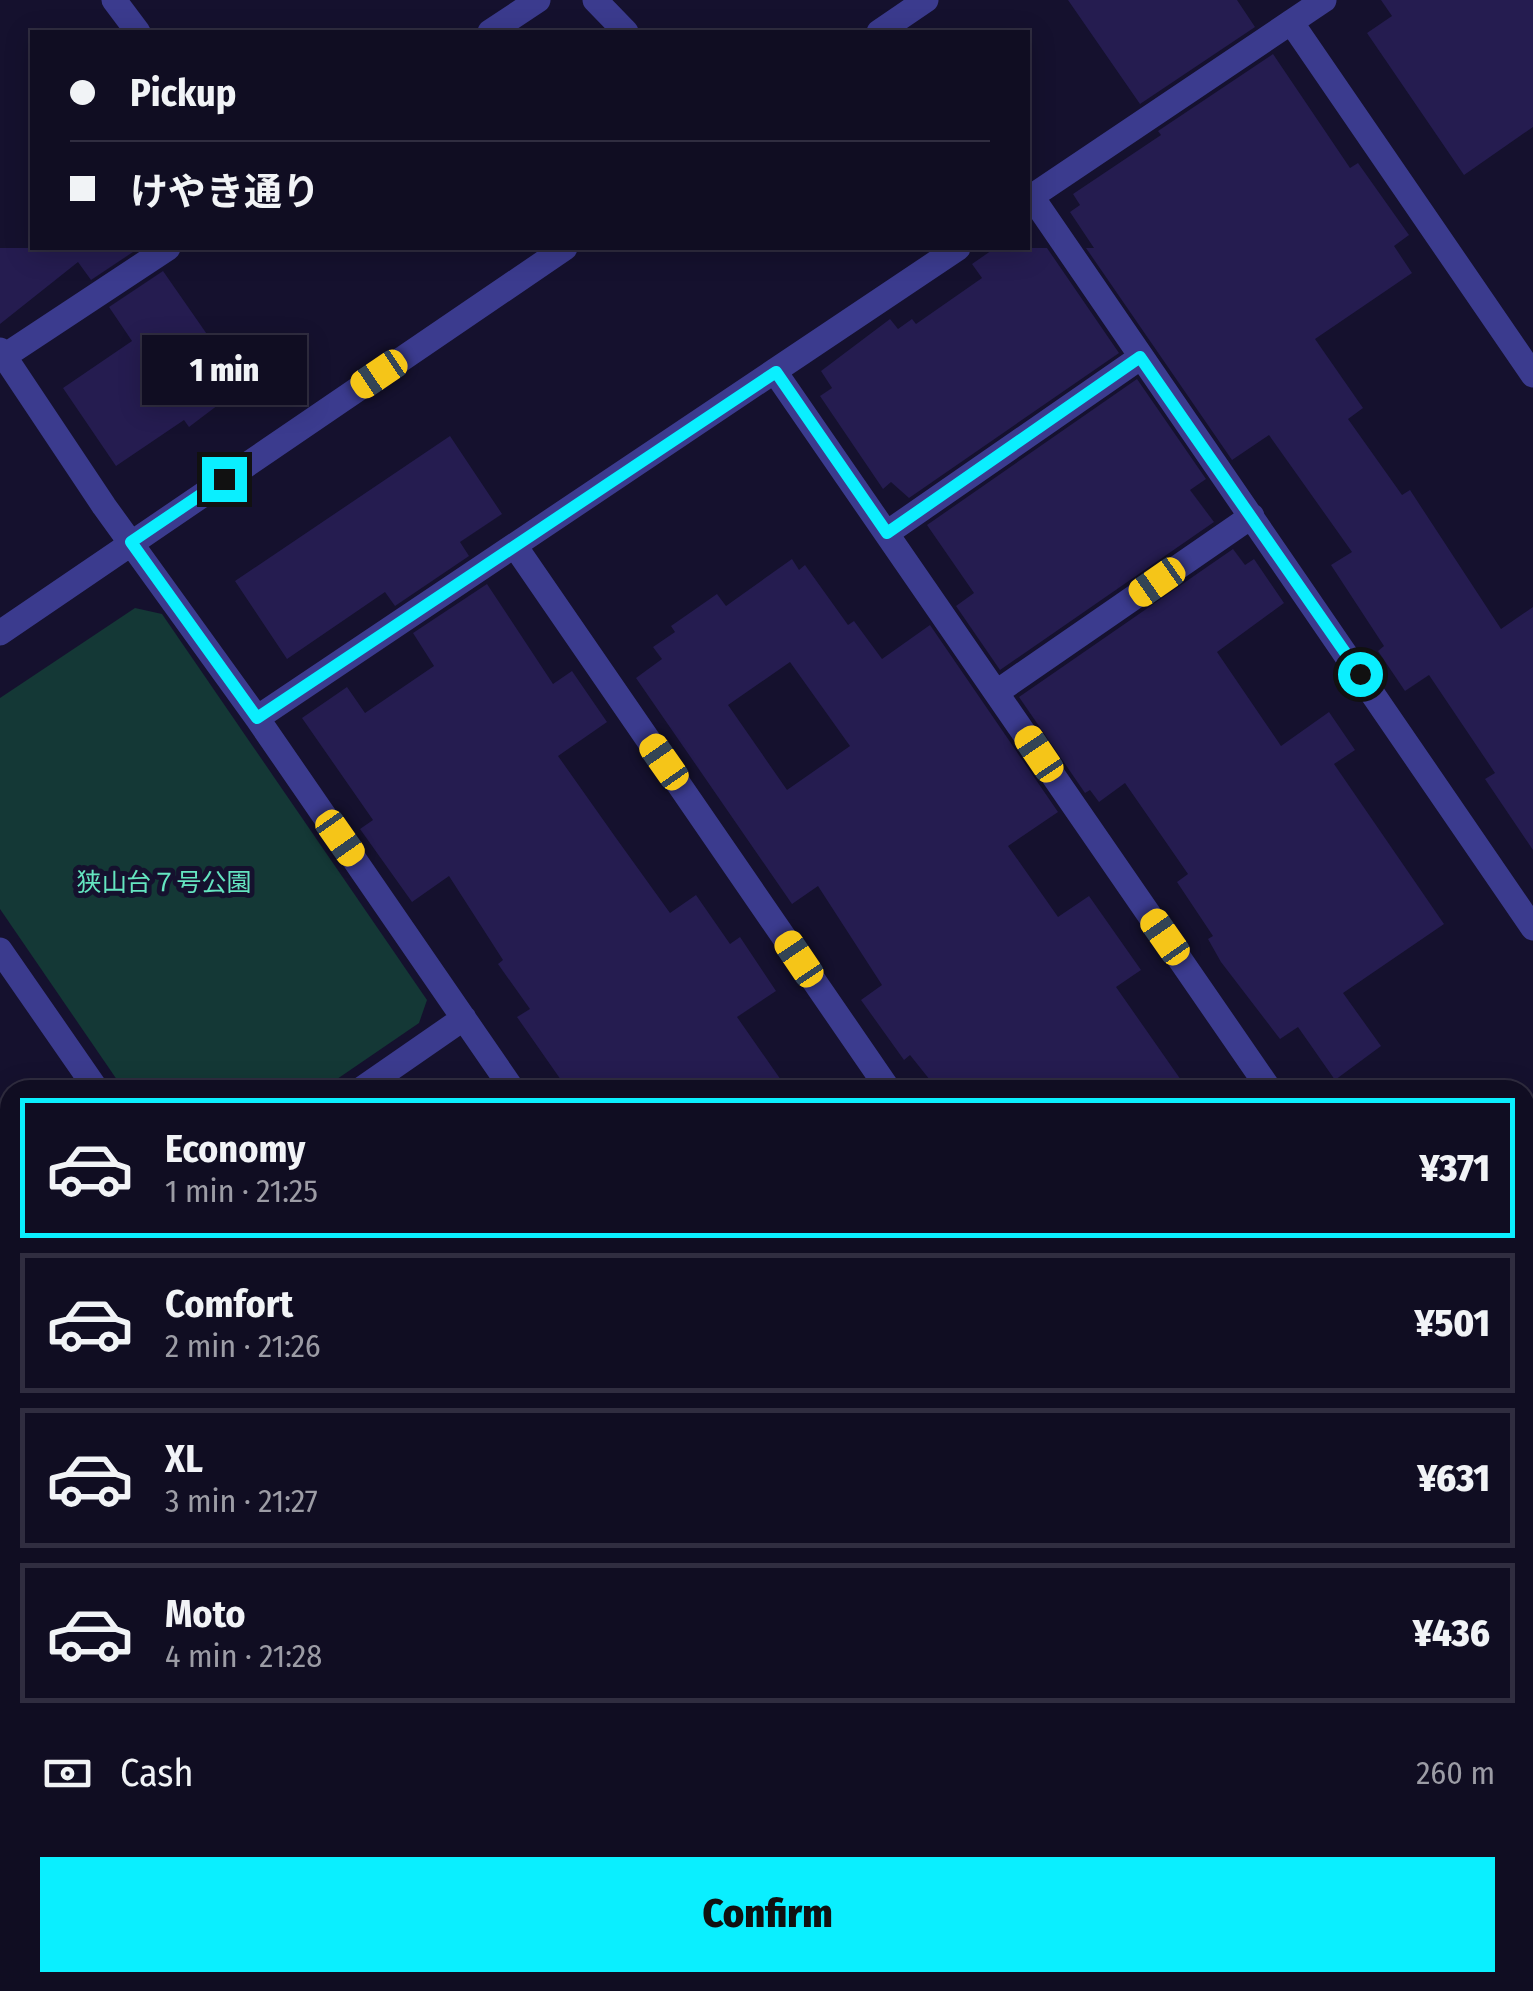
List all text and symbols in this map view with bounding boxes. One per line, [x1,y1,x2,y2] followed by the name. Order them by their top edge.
[130,70,236,116] text: Pickup
[130,169,320,215] text: けやき通り
[142,334,306,404] callout: 1 min
[346,345,412,403] car
[190,351,259,389] text: 1 min
[202,457,247,502] route end
[1124,553,1190,611] car
[1338,652,1383,697] route start
[1010,721,1068,787] car
[635,729,693,795] car
[311,805,369,871] car
[76,868,252,898] park label: 狭山台７号公園
[1136,904,1194,970] car
[770,926,828,992] car
[45,1123,135,1213] icon: car
[165,1126,305,1172] text: Economy
[1420,1145,1490,1191] text: ¥371
[165,1172,318,1210] text: 1 min · 21:25
[45,1278,135,1368] icon: car
[165,1281,293,1327] text: Comfort
[1415,1300,1490,1346] text: ¥501
[165,1327,321,1365] text: 2 min · 21:26
[45,1433,135,1523] icon: car
[165,1436,203,1482] text: XL
[1417,1455,1490,1501] text: ¥631
[165,1482,318,1520] text: 3 min · 21:27
[45,1588,135,1678] icon: car
[165,1591,246,1637] text: Moto
[1413,1610,1490,1656] text: ¥436
[165,1637,322,1675] text: 4 min · 21:28
[40,1746,95,1801] icon: cash
[120,1750,194,1796] text: Cash
[1416,1754,1495,1792] text: 260 m
[40,1857,1495,1972] button: Confirm

